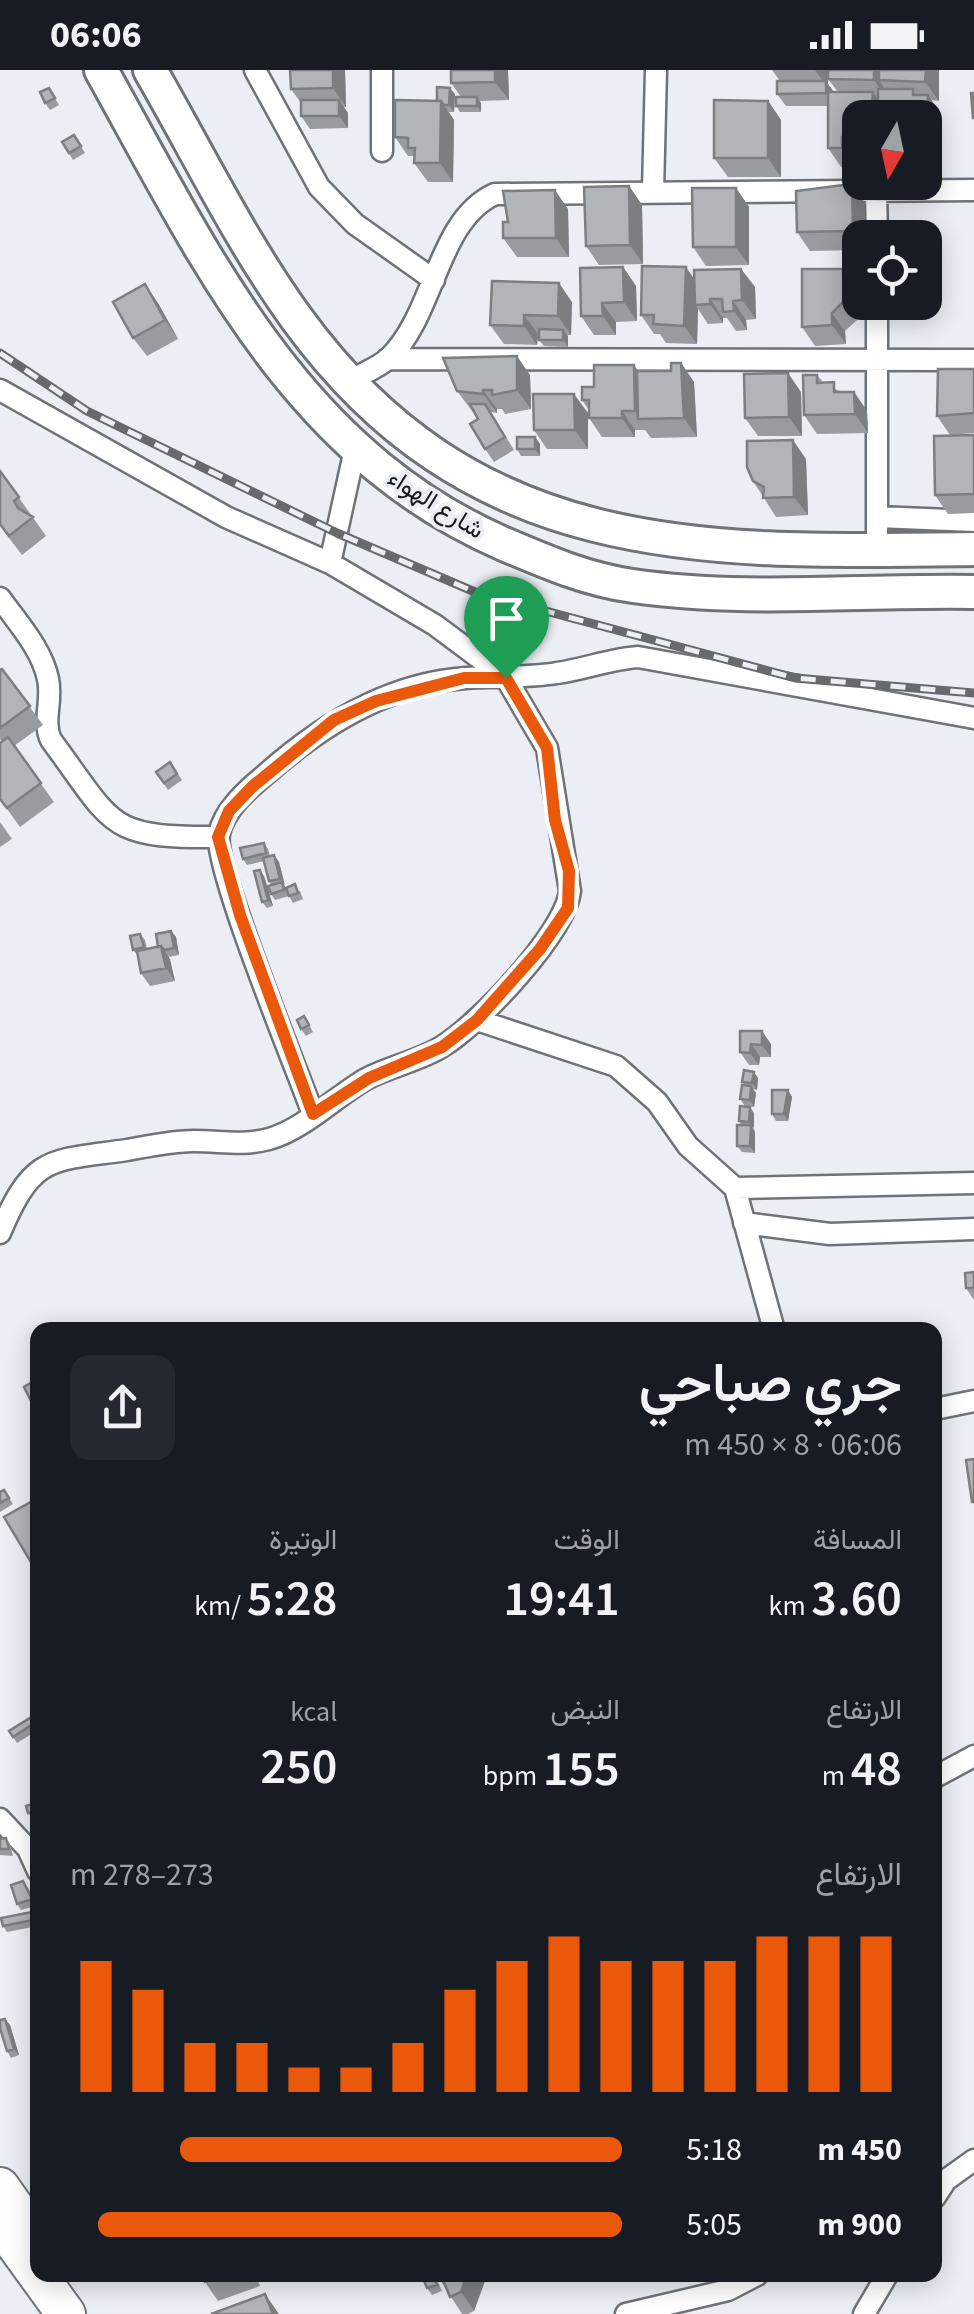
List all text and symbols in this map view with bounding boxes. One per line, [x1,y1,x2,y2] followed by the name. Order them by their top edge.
[50,8,142,62] text: 06:06
[842,100,942,200] north arrow
[842,100,942,320] map controls
[842,220,942,320] button: locate
[381,460,491,548] street label: شارع الهواء
[464,576,549,679] pin
[479,591,534,646] icon: arrive
[639,1345,902,1423] text: جري صباحي
[70,1355,175,1460] button: share
[684,1422,902,1468] text: 06:06 · 8 × 450 m
[269,1520,337,1560] text: الوتيرة
[554,1520,620,1560] text: الوقت
[813,1520,902,1560] text: المسافة
[247,1564,337,1635] text: 5:28
[503,1564,620,1635] text: 19:41
[811,1564,902,1635] text: 3.60
[194,1586,247,1626] text: /km
[769,1586,811,1626] text: km
[550,1690,620,1730] text: النبض
[826,1690,902,1730] text: الارتفاع
[290,1692,337,1732] text: kcal
[260,1732,337,1803] text: 250
[543,1734,620,1805] text: 155
[851,1734,902,1805] text: 48
[483,1756,543,1796] text: bpm
[822,1756,851,1796] text: m
[70,1852,214,1898] text: 273–278 m
[815,1852,902,1898] text: الارتفاع
[686,2127,742,2173] text: 5:18
[817,2127,902,2173] text: 450 m
[686,2202,742,2248] text: 5:05
[817,2202,902,2248] text: 900 m

